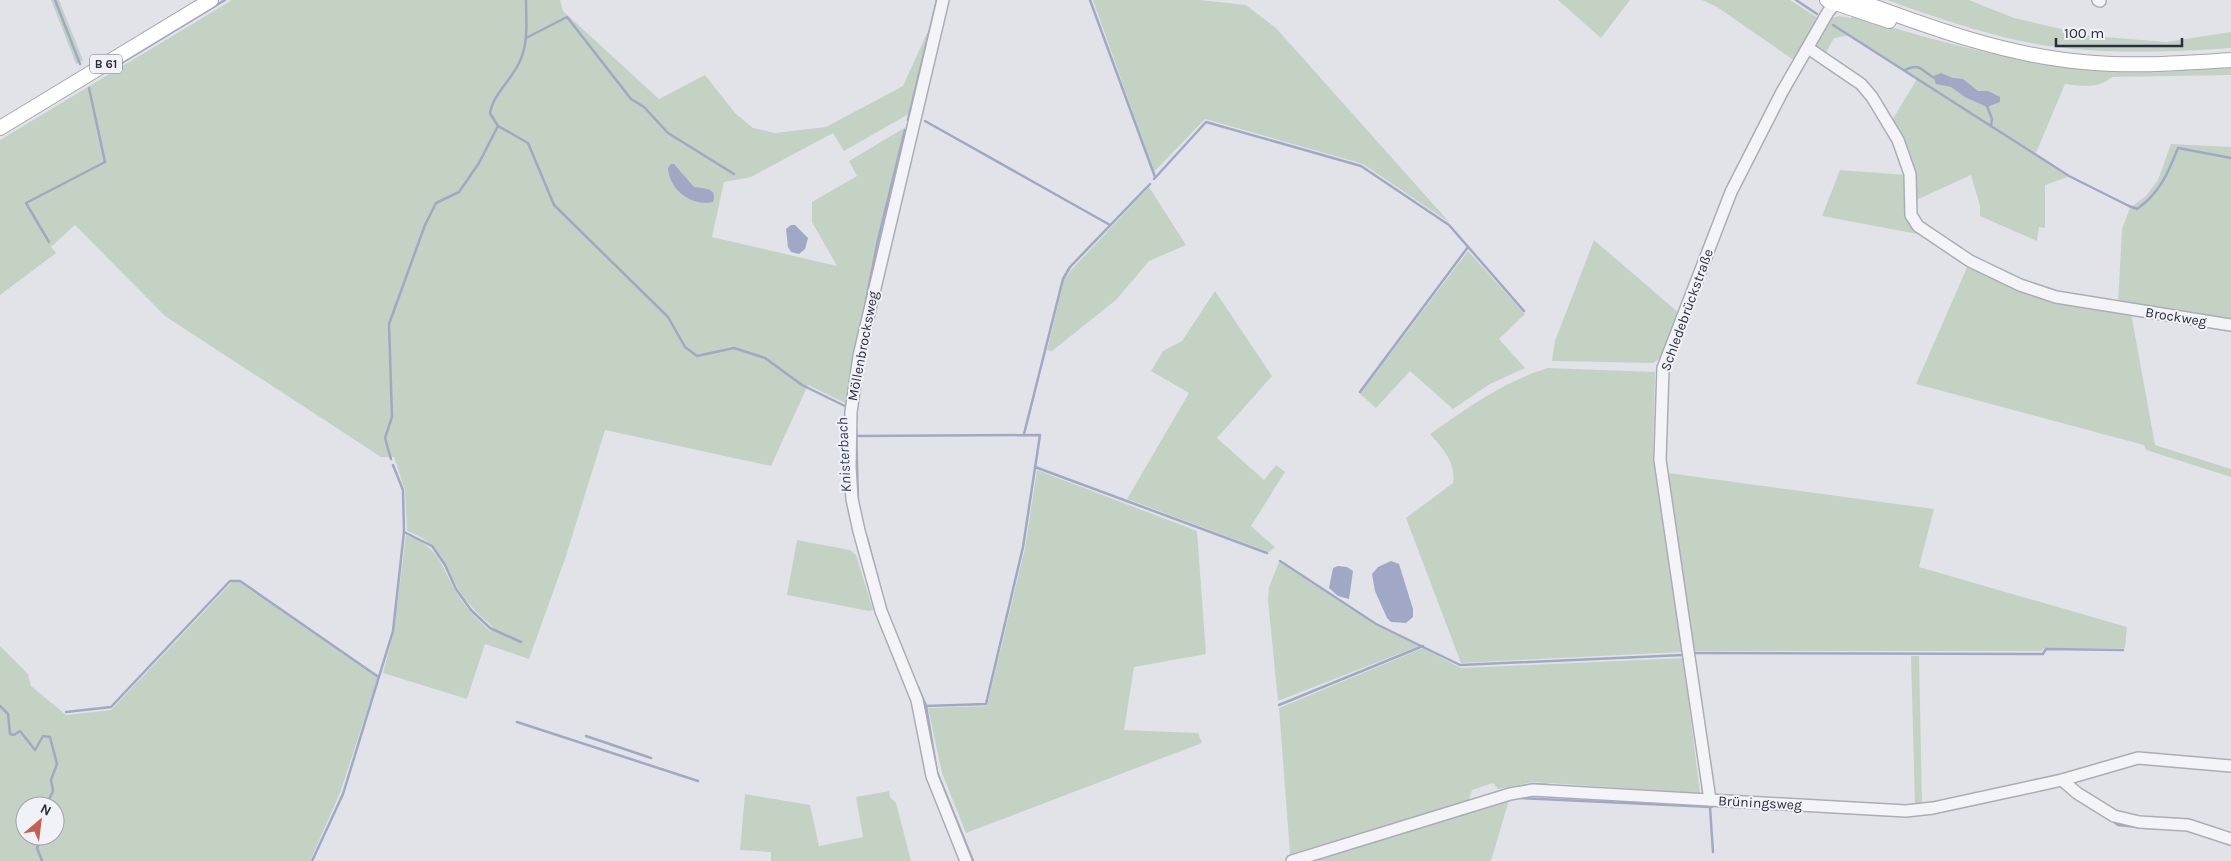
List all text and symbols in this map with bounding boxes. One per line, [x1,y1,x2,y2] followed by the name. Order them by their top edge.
[2056,15,2182,47] scale bar
[2064,24,2104,42] text: 100 m
[90,54,122,74] road number: B 61
[1657,247,1717,373] street label: Schledebrückstraße
[844,289,882,402] street label: Möllenbrocksweg
[2144,304,2208,330] street label: Brockweg
[833,417,855,493] water label: Knisterbach
[1718,792,1802,814] street label: Brüningsweg
[15,796,65,846] north arrow
[37,800,54,820] text: N

